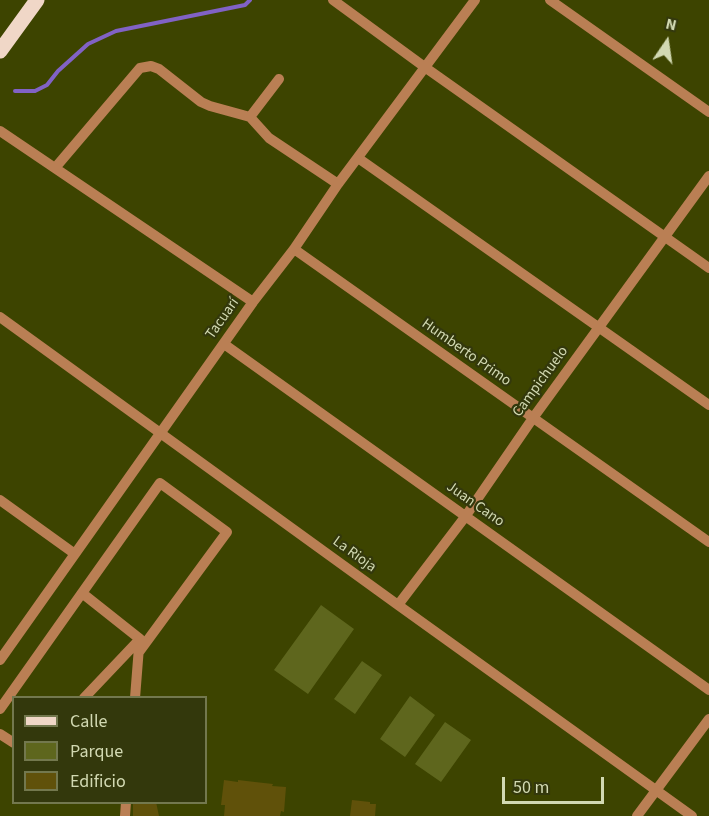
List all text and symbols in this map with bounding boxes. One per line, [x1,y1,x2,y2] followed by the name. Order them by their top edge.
[637,12,697,72] north arrow
[663,13,679,36] text: N
[202,295,244,343] street label: Tacuarí
[418,315,514,391] street label: Humberto Primo
[509,343,573,421] street label: Campichuelo
[443,479,507,531] street label: Juan Cano
[329,533,379,577] street label: La Rioja
[12,696,207,804] legend
[70,709,107,734] text: Calle
[70,739,123,764] text: Parque
[505,765,607,803] scale bar
[70,769,126,794] text: Edificio
[513,775,549,800] text: 50 m

